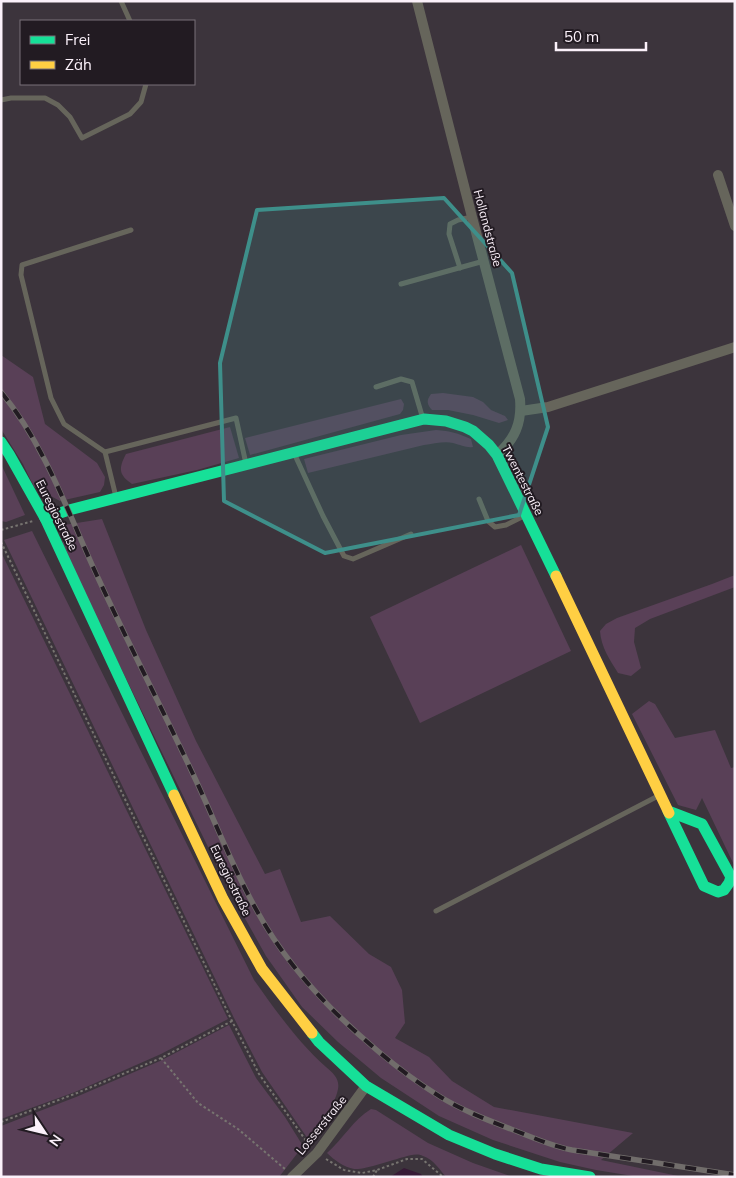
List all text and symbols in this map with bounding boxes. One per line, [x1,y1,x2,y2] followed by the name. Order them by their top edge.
[20,20,195,85] legend
[556,20,646,52] scale bar
[564,27,599,46] text: 50 m
[65,30,90,49] text: Frei
[65,55,92,74] text: Zäh
[471,188,505,268] street label: Hollandstraße
[499,442,547,518] street label: Twentestraße
[33,477,81,553] street label: Euregiostraße
[207,842,255,918] street label: Euregiostraße
[293,1092,349,1158] street label: Losserstraße
[20,1108,70,1158] north arrow
[45,1131,66,1150] text: N

